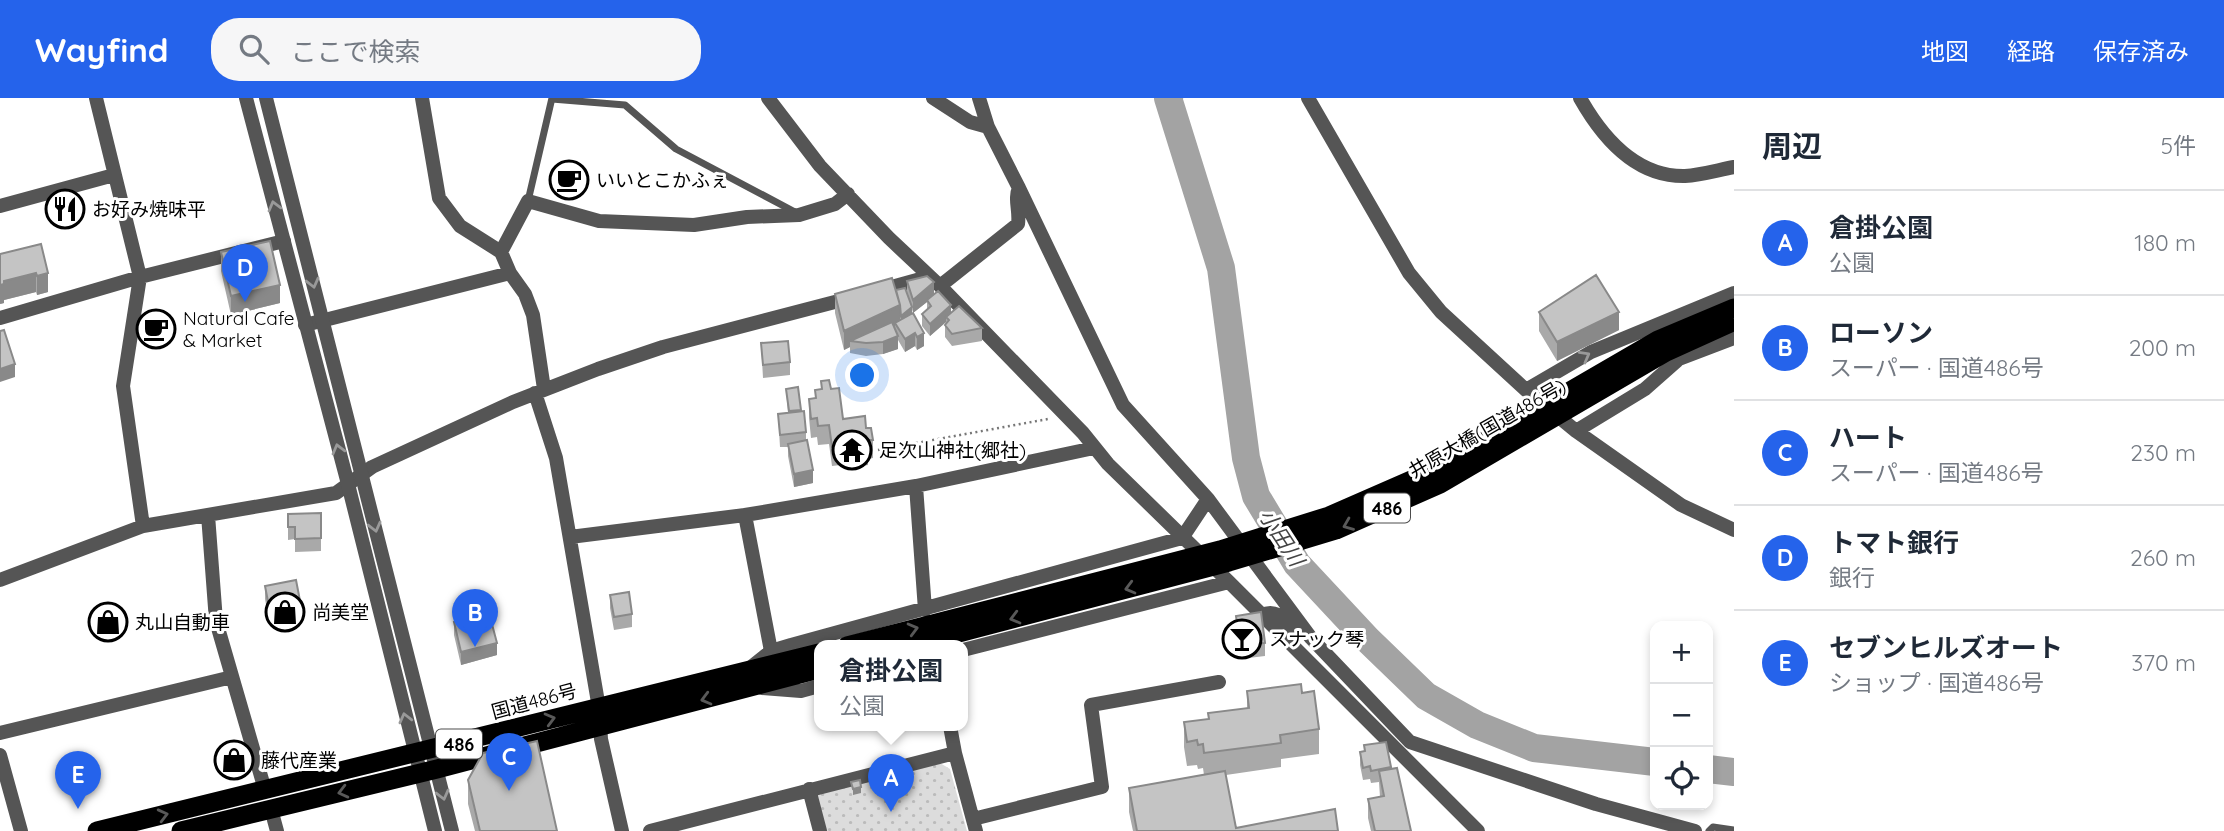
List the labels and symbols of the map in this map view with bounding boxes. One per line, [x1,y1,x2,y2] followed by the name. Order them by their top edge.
[548,159,590,201] cafe icon: いいとこかふぇ
[596,168,729,192] place label: いいとこかふぇ
[44,188,86,230] restaurant icon: お好み焼味平
[92,197,206,221] place label: お好み焼味平
[268,200,282,212] one-way arrow
[222,244,268,302] pin: D
[305,277,320,289] one-way arrow
[183,306,295,352] place label: Natural Cafe & Market
[135,308,177,350] cafe icon: Natural Cafe & Market
[1578,351,1590,364] one-way arrow
[845,358,879,392] your location
[1404,373,1570,483] street label: 井原大橋(国道486号)
[831,429,873,471] temple icon: 足次山神社(郷社)
[879,438,1026,462] place label: 足次山神社(郷社)
[332,443,347,455] one-way arrow
[1364,494,1410,522] road number: 486
[1254,504,1311,572] water label: 小田川
[1343,516,1355,530] one-way arrow
[367,521,381,533] one-way arrow
[1124,580,1136,594] one-way arrow
[452,589,498,647] pin: B
[264,591,306,633] shop icon: 尚美堂
[312,600,369,624] place label: 尚美堂
[87,601,129,643] shop icon: 丸山自動車
[135,610,230,634] place label: 丸山自動車
[1009,610,1021,624] one-way arrow
[1221,618,1263,660] bar icon: スナック琴
[907,623,919,637] one-way arrow
[1269,627,1364,651] place label: スナック琴
[489,678,579,724] street label: 国道486号
[700,691,712,705] one-way arrow
[399,712,413,724] one-way arrow
[544,713,556,727] one-way arrow
[436,730,482,758] road number: 486
[486,733,532,791] pin: C
[213,739,255,781] shop icon: 藤代産業
[261,748,337,772] place label: 藤代産業
[55,751,101,809] pin: E
[868,754,914,812] pin: A
[337,784,349,798] one-way arrow
[435,789,449,801] one-way arrow
[157,809,169,823] one-way arrow

